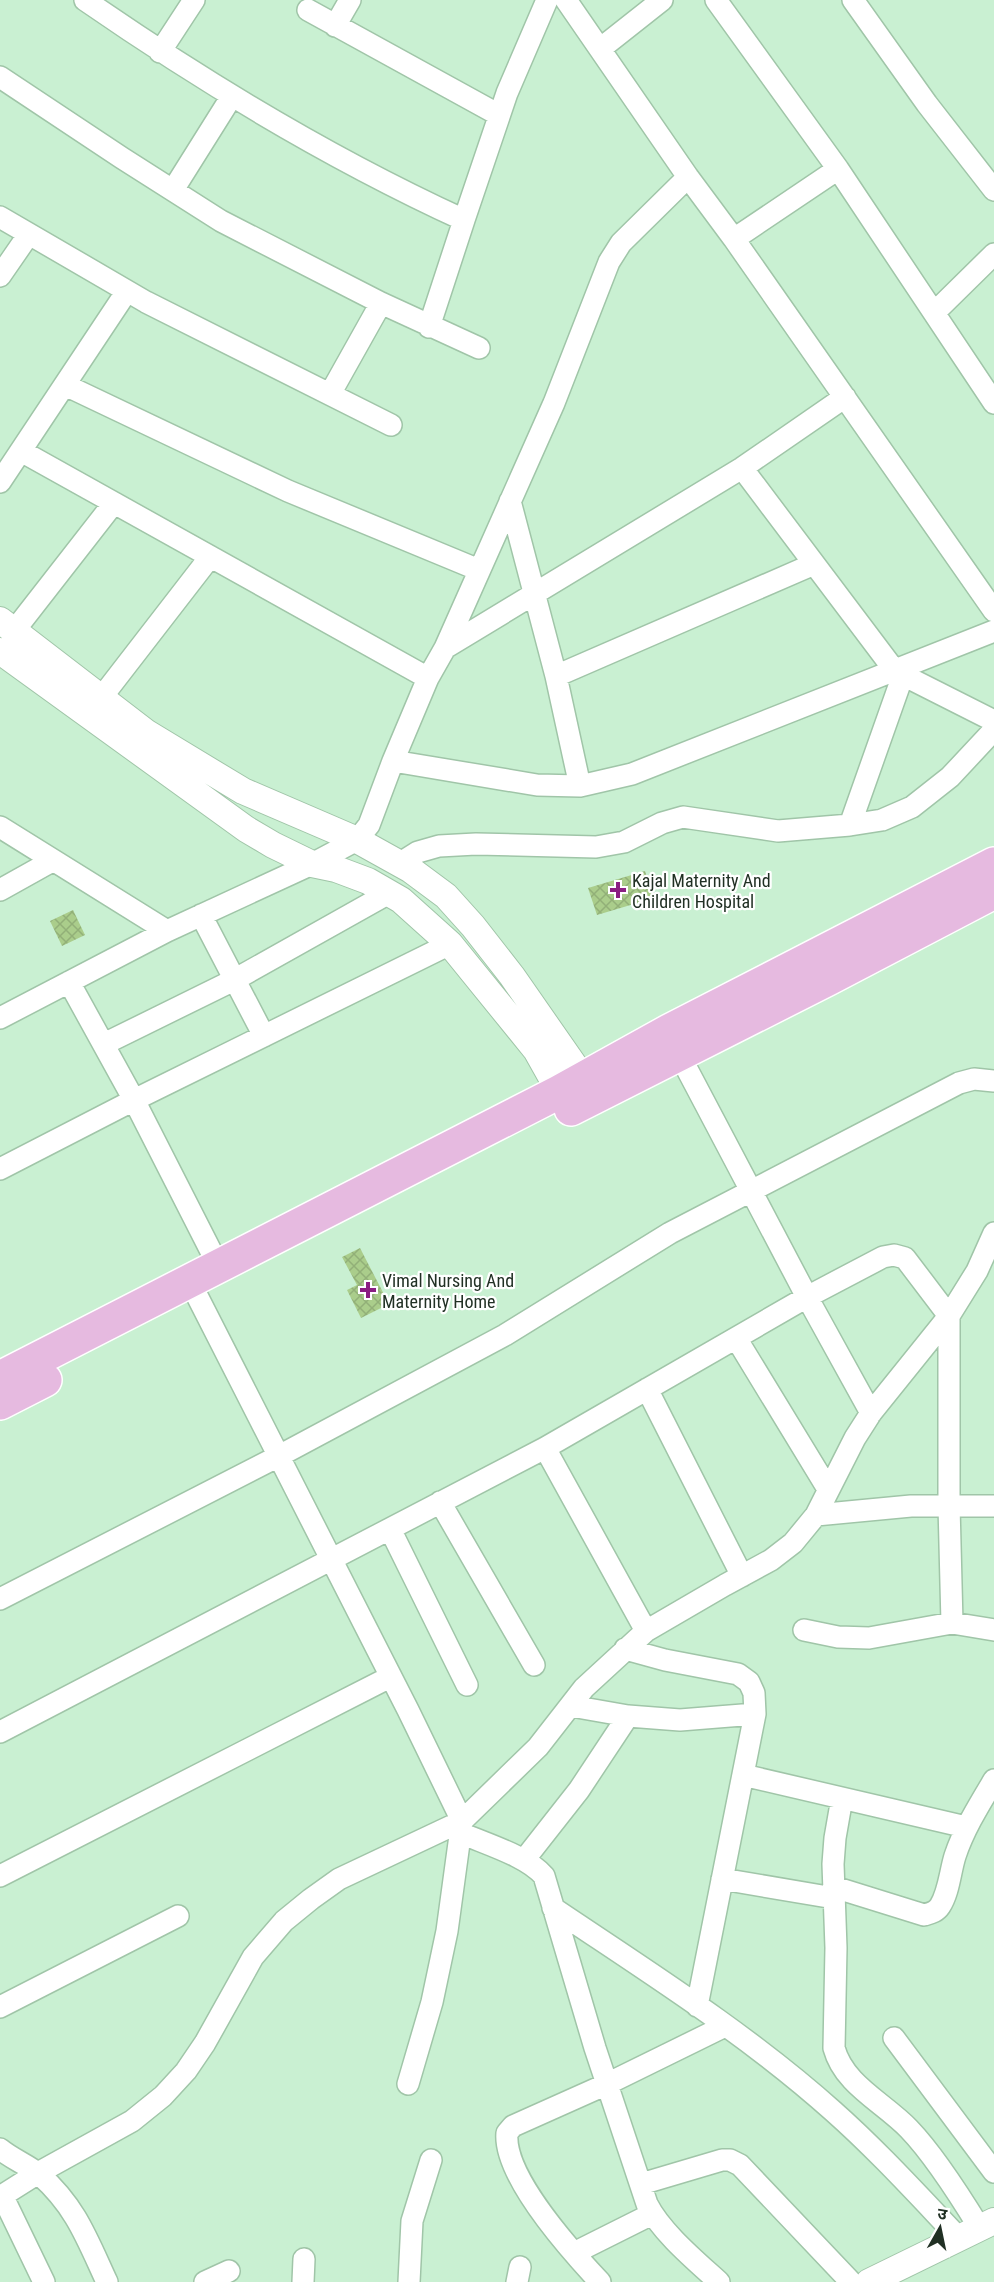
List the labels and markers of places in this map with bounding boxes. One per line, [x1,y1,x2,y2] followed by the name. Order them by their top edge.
[632,870,771,912] place label: Kajal Maternity And Children Hospital
[609,881,627,899] marker: Kajal Maternity And Children Hospital
[382,1270,514,1312] place label: Vimal Nursing And Maternity Home
[359,1281,377,1299] marker: Vimal Nursing And Maternity Home

